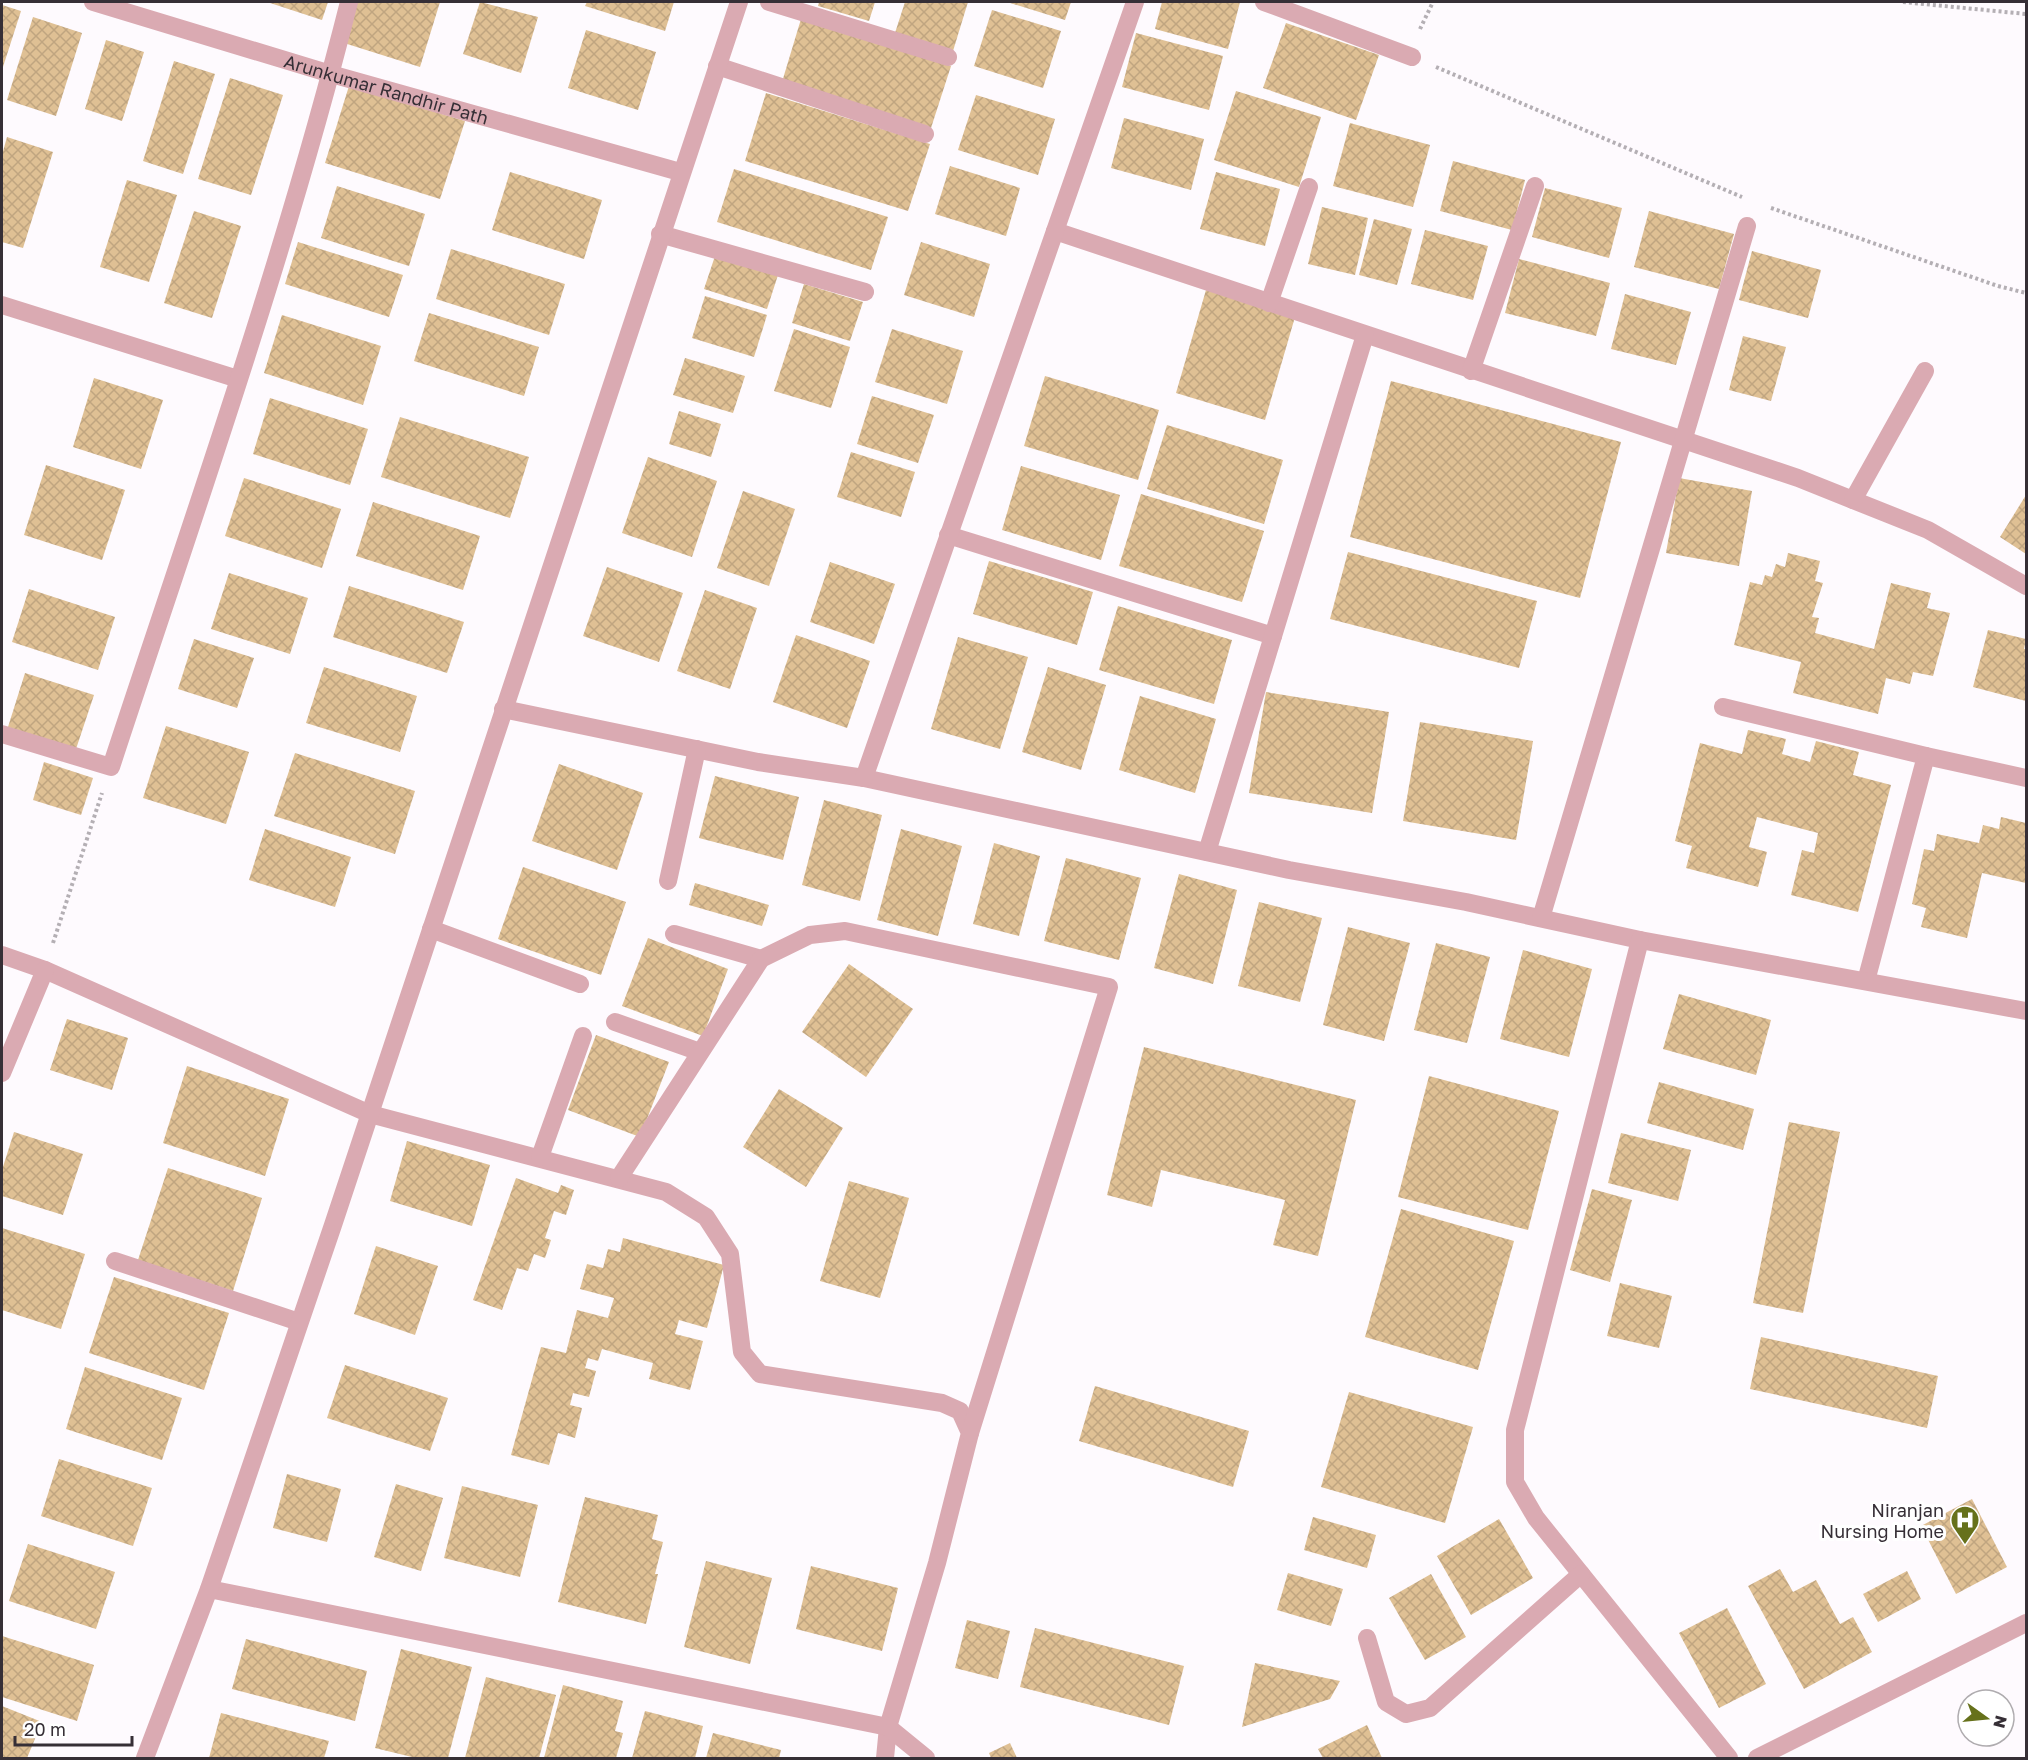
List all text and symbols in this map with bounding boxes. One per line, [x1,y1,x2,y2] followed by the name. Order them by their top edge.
[281,49,491,129] street label: Arunkumar Randhir Path
[1821,1499,1944,1542] place label: Niranjan Nursing Home
[1949,1504,1981,1546] hospital icon: Niranjan Nursing Home
[1956,1688,2016,1748] north arrow
[15,1709,132,1747] scale bar
[1989,1713,2012,1730] text: N
[24,1718,66,1740] text: 20 m

